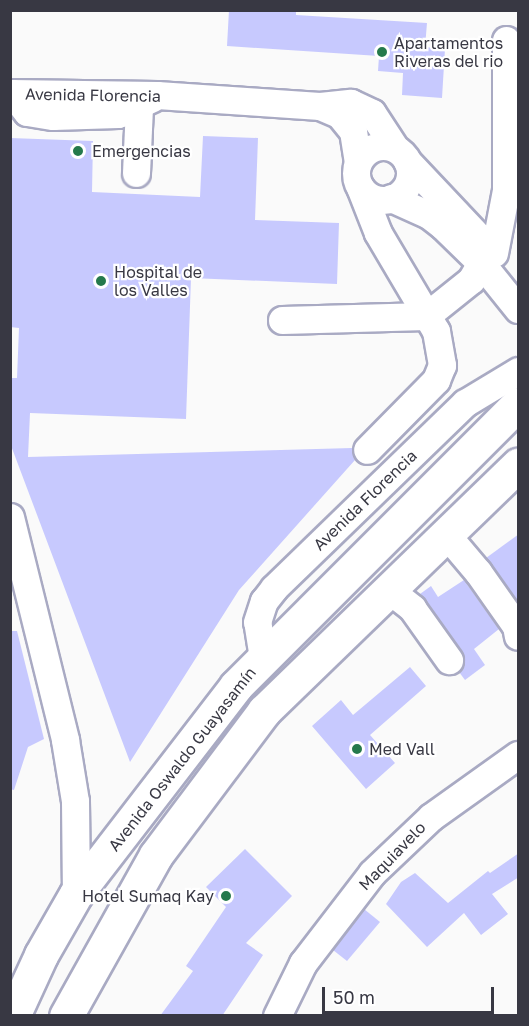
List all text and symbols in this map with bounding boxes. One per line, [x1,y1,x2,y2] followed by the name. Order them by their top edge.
[394,33,503,71] place label: Apartamentos Riveras del rio
[375,45,389,59] marker: Apartamentos Riveras del rio
[25,84,161,106] street label: Avenida Florencia
[92,141,191,161] place label: Emergencias
[69,142,87,160] marker: Emergencias
[114,262,202,300] place label: Hospital de los Valles
[92,272,110,290] marker: Hospital de los Valles
[309,446,421,554] street label: Avenida Florencia
[104,663,260,855] street label: Avenida Oswaldo Guayasamín
[369,739,435,759] place label: Med Vall
[350,742,364,756] marker: Med Vall
[355,818,429,894] street label: Maquiavelo
[82,886,214,906] place label: Hotel Sumaq Kay
[219,889,233,903] marker: Hotel Sumaq Kay
[325,975,498,1013] scale bar
[333,986,375,1008] text: 50 m

